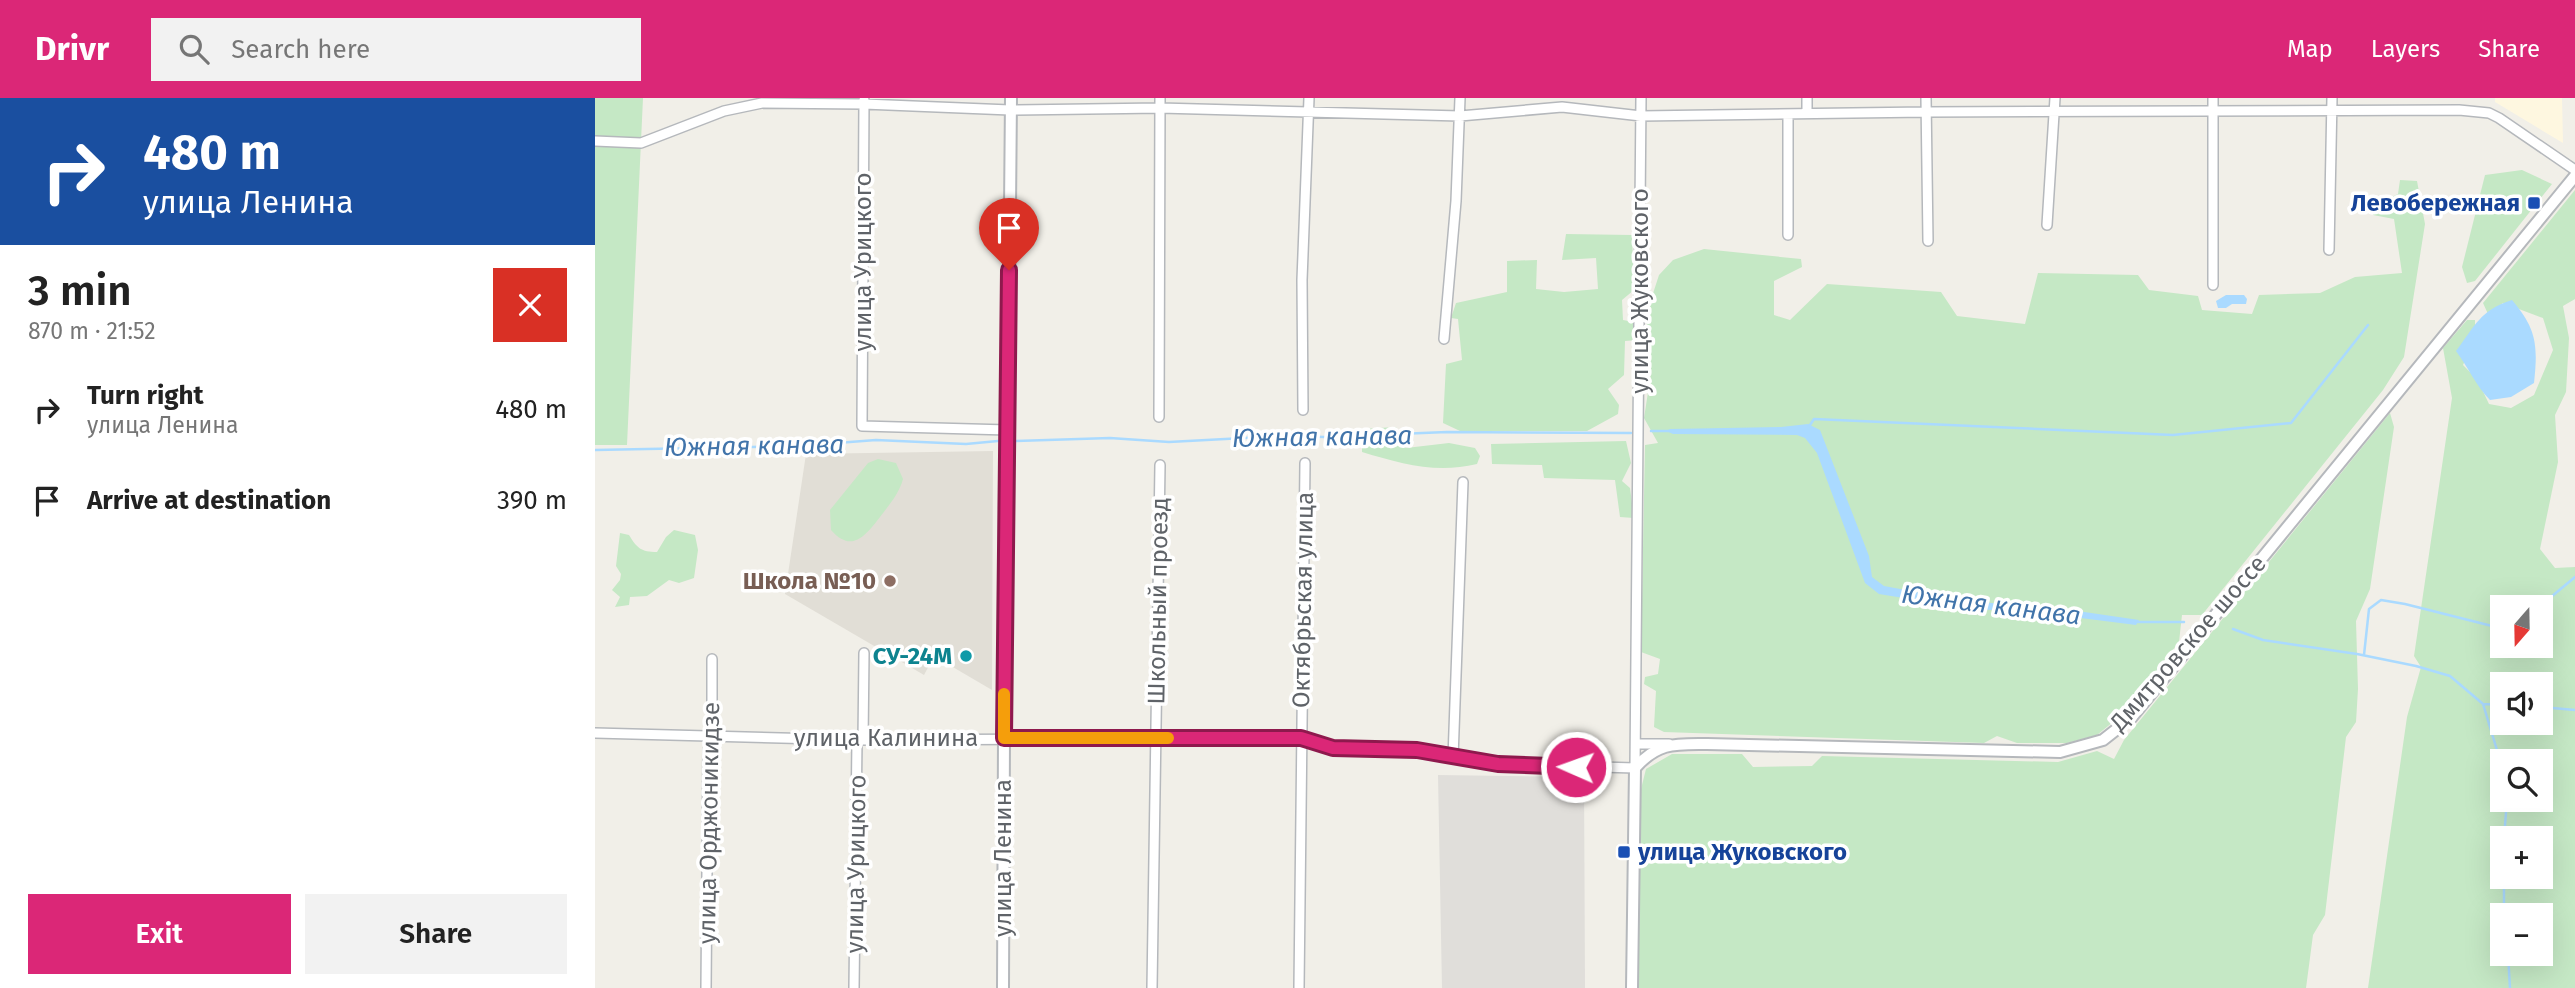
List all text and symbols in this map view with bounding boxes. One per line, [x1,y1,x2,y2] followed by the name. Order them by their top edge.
[151,18,641,81] search box
[35,29,109,69] text: Drivr
[175,30,213,68] icon: search
[231,34,370,65] text: Search here
[2287,35,2333,63] text: Map
[2371,35,2440,63] text: Layers
[2478,35,2540,63] text: Share
[143,123,281,182] text: 480 m
[28,126,119,217] icon: right
[849,173,877,351] street label: улица Урицкого
[143,183,354,221] text: улица Ленина
[1626,188,1654,394] street label: улица Жуковского
[2351,189,2520,217] place label: Левобережная
[2526,195,2542,211] marker: Левобережная
[979,198,1039,270] pin
[990,209,1028,247] icon: arrive
[28,266,132,316] text: 3 min
[493,268,567,342] button: close
[28,317,156,345] text: 870 m · 21:52
[87,380,204,411] text: Turn right
[28,391,66,429] icon: right
[495,394,567,425] text: 480 m
[87,411,238,439] text: улица Ленина
[1232,420,1412,454] water label: Южная канава
[664,429,844,463] water label: Южная канава
[28,482,66,520] icon: arrive
[87,485,331,516] text: Arrive at destination
[497,485,567,516] text: 390 m
[1287,492,1319,708] street label: Октябрьская улица
[1142,497,1174,705] street label: Школьный проезд
[2104,550,2272,737] street label: Дмитровское шоссе
[743,567,876,595] place label: Школа №10
[882,573,898,589] marker: Школа №10
[1900,579,2082,631] water label: Южная канава
[2490,595,2553,658] north arrow
[2490,595,2553,966] map controls
[873,642,952,670] place label: СУ-24М
[958,648,974,664] marker: СУ-24М
[2490,672,2553,735] button: sound
[693,702,725,944] street label: улица Орджоникидзе
[794,724,978,752] street label: улица Калинина
[1539,730,1613,804] position arrow
[2490,749,2553,812] button: search
[840,774,872,954] street label: улица Урицкого
[989,779,1017,937] street label: улица Ленина
[2490,826,2553,889] button: +
[1637,838,1847,866] place label: улица Жуковского
[1616,844,1632,860] marker: улица Жуковского
[28,894,291,974] button: Exit
[305,894,567,974] button: Share
[2490,903,2553,966] button: −

